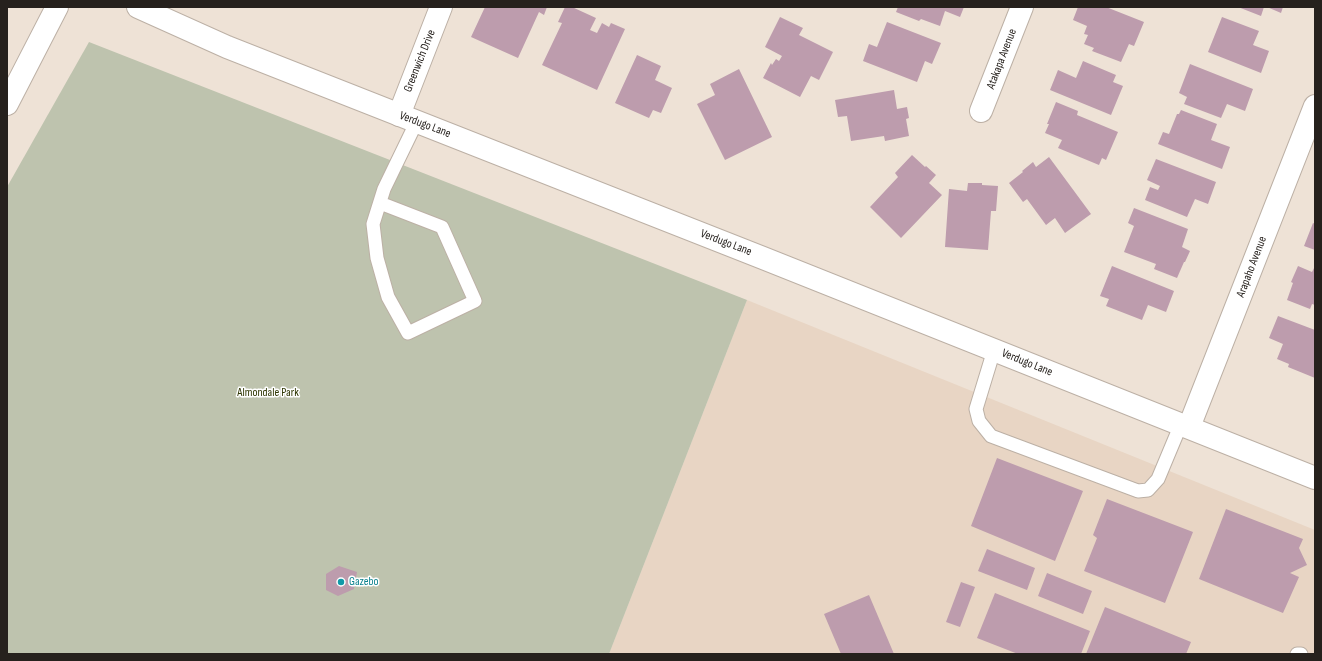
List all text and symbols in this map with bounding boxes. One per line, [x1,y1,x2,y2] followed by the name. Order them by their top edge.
[984,27,1020,91] street label: Atakapa Avenue
[401,28,439,94] street label: Greenwich Drive
[397,109,453,141] street label: Verdugo Lane
[698,227,754,259] street label: Verdugo Lane
[1234,234,1270,300] street label: Arapaho Avenue
[999,346,1055,380] street label: Verdugo Lane
[237,386,299,400] park label: Almondale Park
[349,575,378,589] place label: Gazebo
[336,577,346,587] marker: Gazebo

